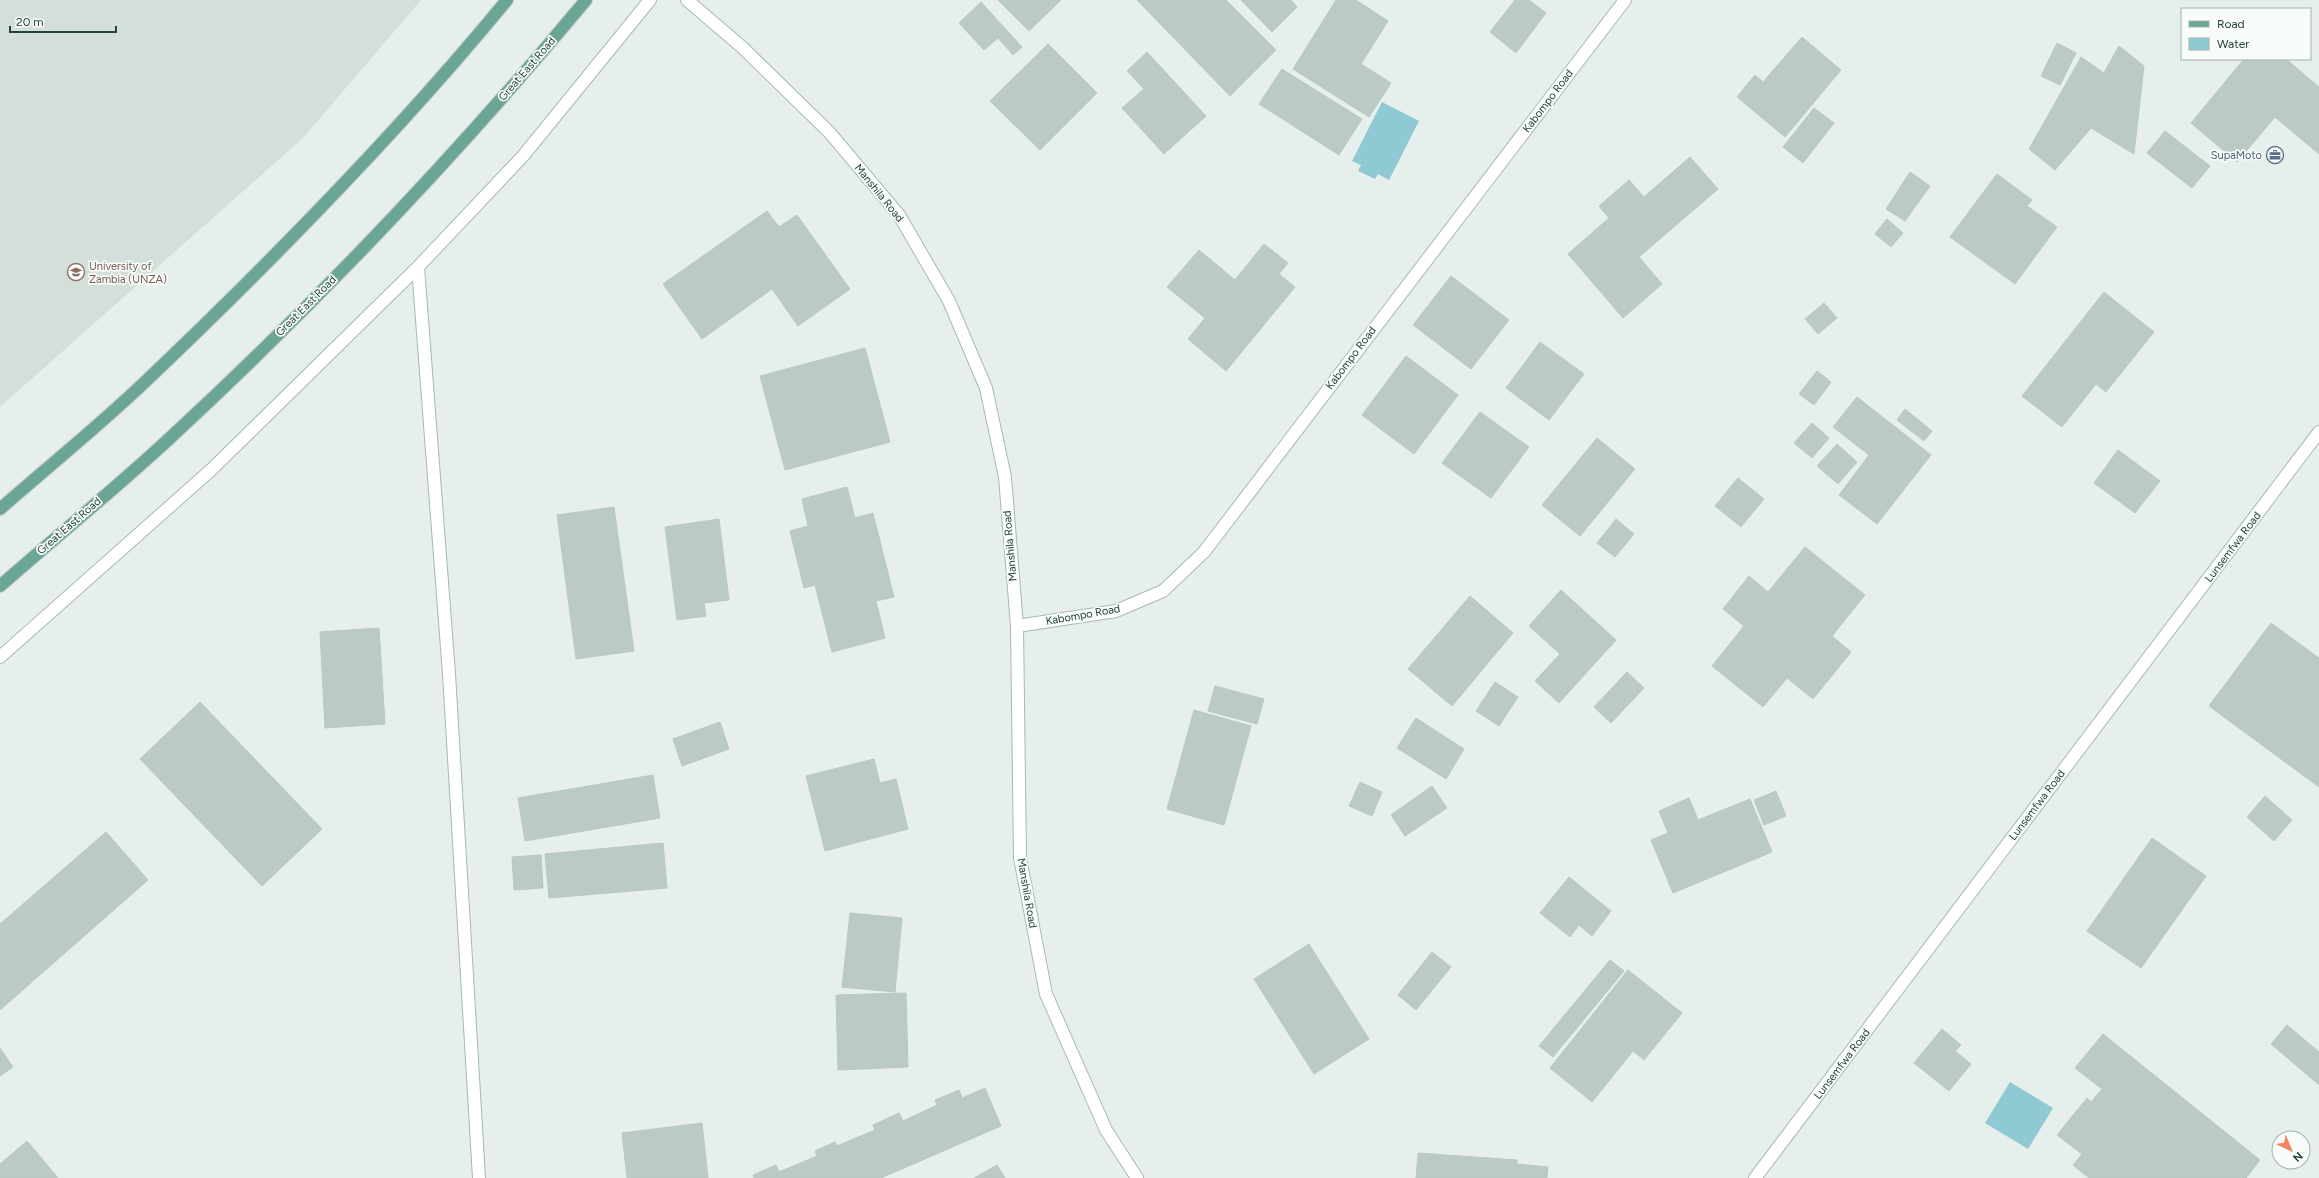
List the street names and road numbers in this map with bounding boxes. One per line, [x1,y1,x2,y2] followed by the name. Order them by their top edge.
[496,35,558,103] street label: Great East Road
[1520,67,1576,135] street label: Kabompo Road
[852,161,906,225] street label: Manshila Road
[273,273,339,339] street label: Great East Road
[1323,324,1379,392] street label: Kabompo Road
[35,495,103,557] street label: Great East Road
[2202,509,2264,585] street label: Lunsemfwa Road
[1000,510,1020,582] street label: Manshila Road
[1045,602,1121,628] street label: Kabompo Road
[2006,767,2068,843] street label: Lunsemfwa Road
[1014,857,1040,929] street label: Manshila Road
[1811,1026,1873,1102] street label: Lunsemfwa Road

